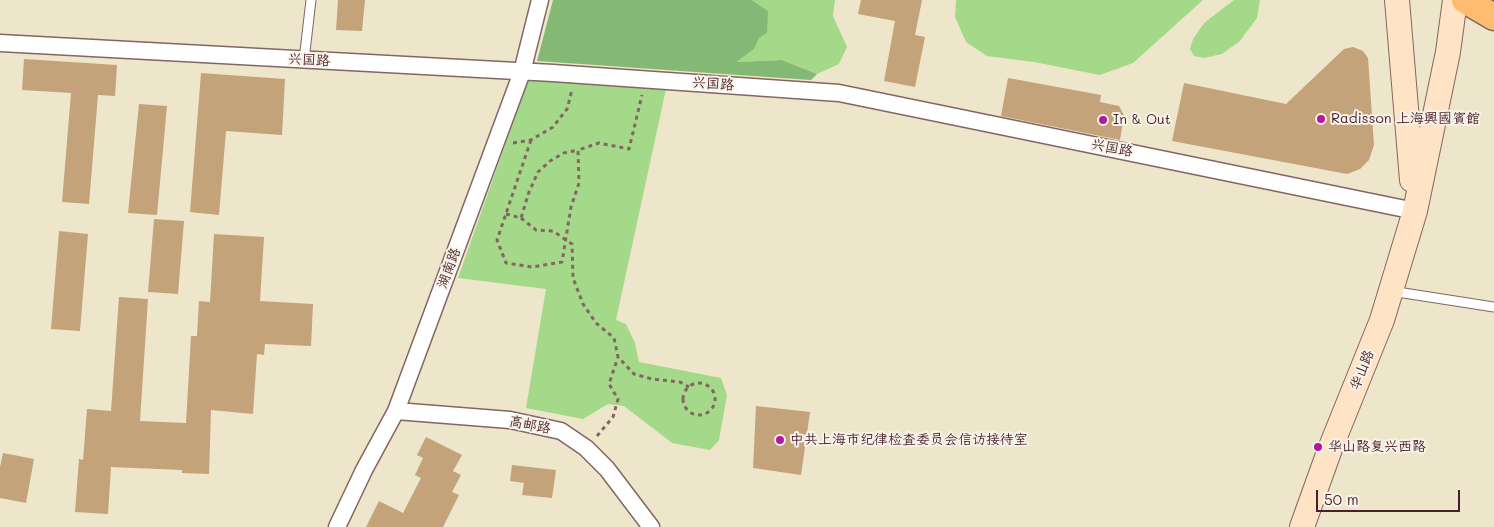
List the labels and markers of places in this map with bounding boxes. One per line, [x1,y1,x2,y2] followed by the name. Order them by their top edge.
[1331,111,1480,127] place label: Radisson 上海興國賓館
[1113,112,1171,128] place label: In & Out
[1315,113,1327,125] marker: Radisson 上海興國賓館
[1097,114,1109,126] marker: In & Out
[790,432,1028,448] place label: 中共上海市纪律检查委员会信访接待室
[774,434,786,446] marker: 中共上海市纪律检查委员会信访接待室
[1328,439,1426,455] place label: 华山路复兴西路
[1312,441,1324,453] marker: 华山路复兴西路

